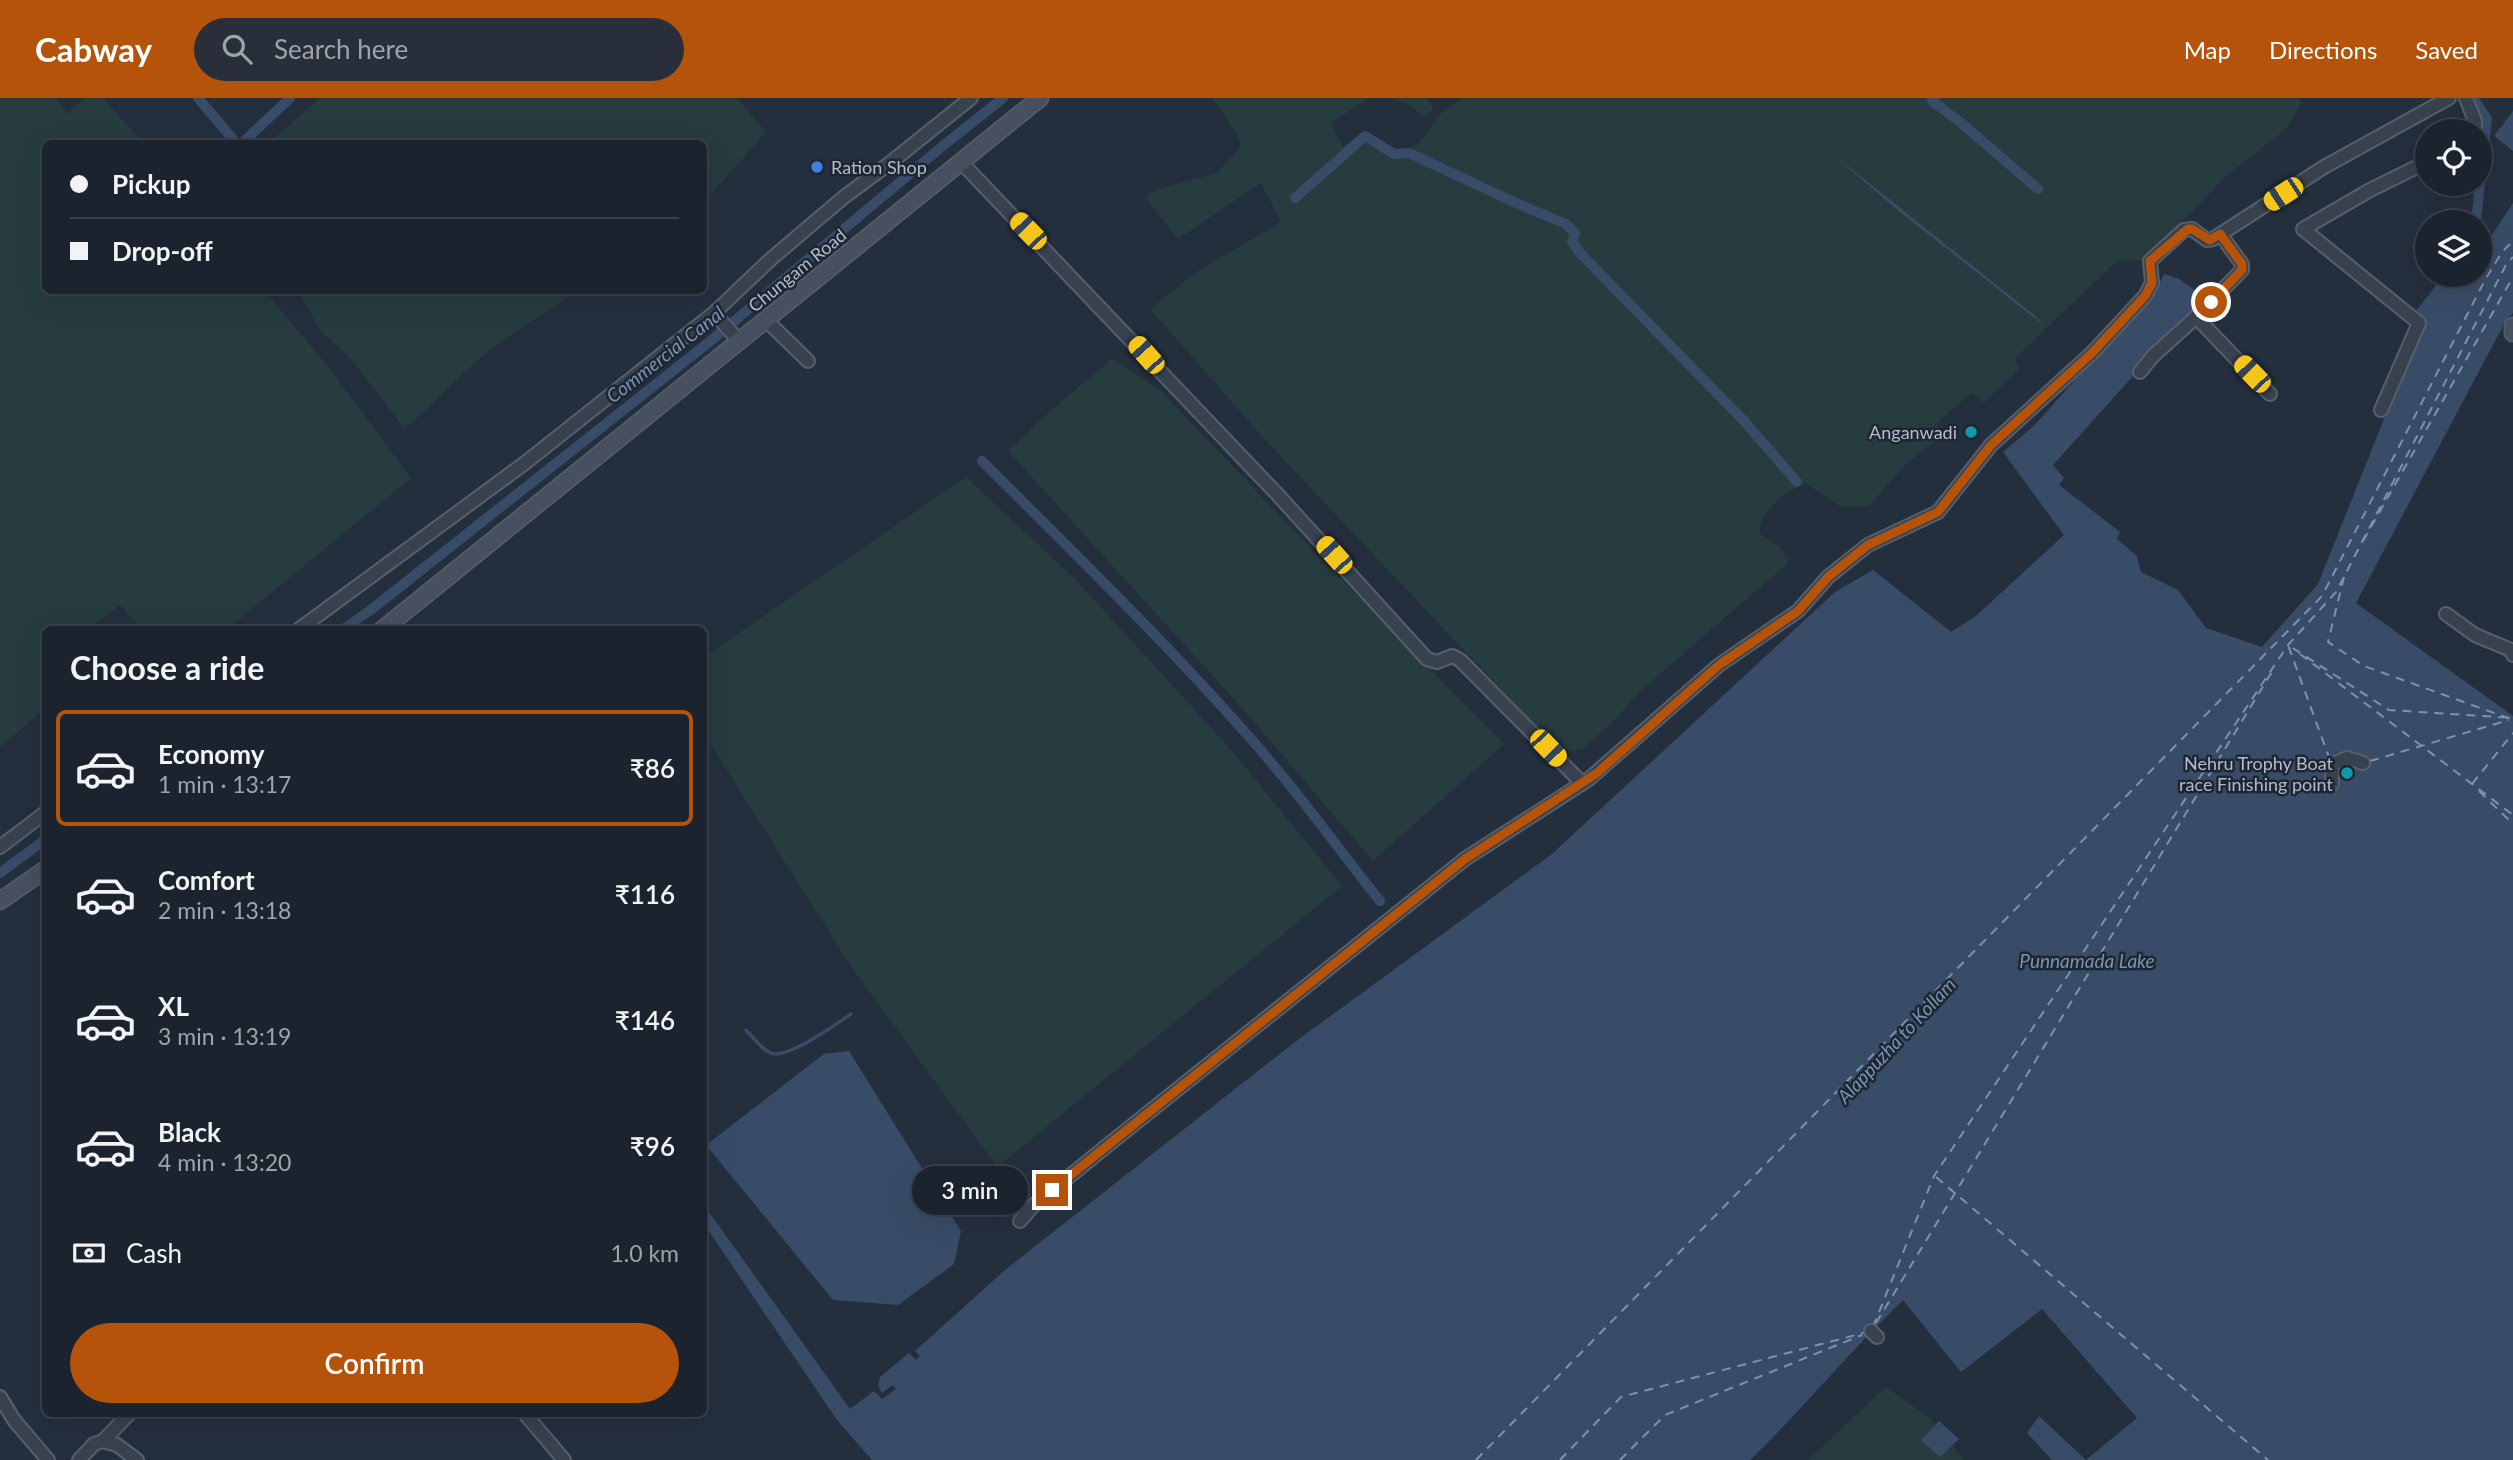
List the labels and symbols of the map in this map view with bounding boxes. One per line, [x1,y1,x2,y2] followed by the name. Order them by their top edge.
[831,156,927,178] place label: Ration Shop
[809,159,825,175] marker: Ration Shop
[2260,174,2307,214] car
[1006,209,1051,253] car
[744,224,850,316] street label: Chungam Road
[2195,286,2227,318] route start
[601,301,729,407] water label: Commercial Canal
[1125,332,1168,378] car
[2230,352,2275,396] car
[1869,421,1957,443] place label: Anganwadi
[1963,424,1979,440] marker: Anganwadi
[1313,532,1356,578] car
[1526,726,1571,770] car
[2179,752,2334,795] place label: Nehru Trophy Boat race Finishing point
[2339,765,2355,781] marker: Nehru Trophy Boat race Finishing point
[2019,949,2155,972] water label: Punnamada Lake
[1831,972,1960,1108] water label: Alappuzha to Kollam
[912,1166,1028,1214] callout: 3 min
[1036,1174,1068,1206] route end

